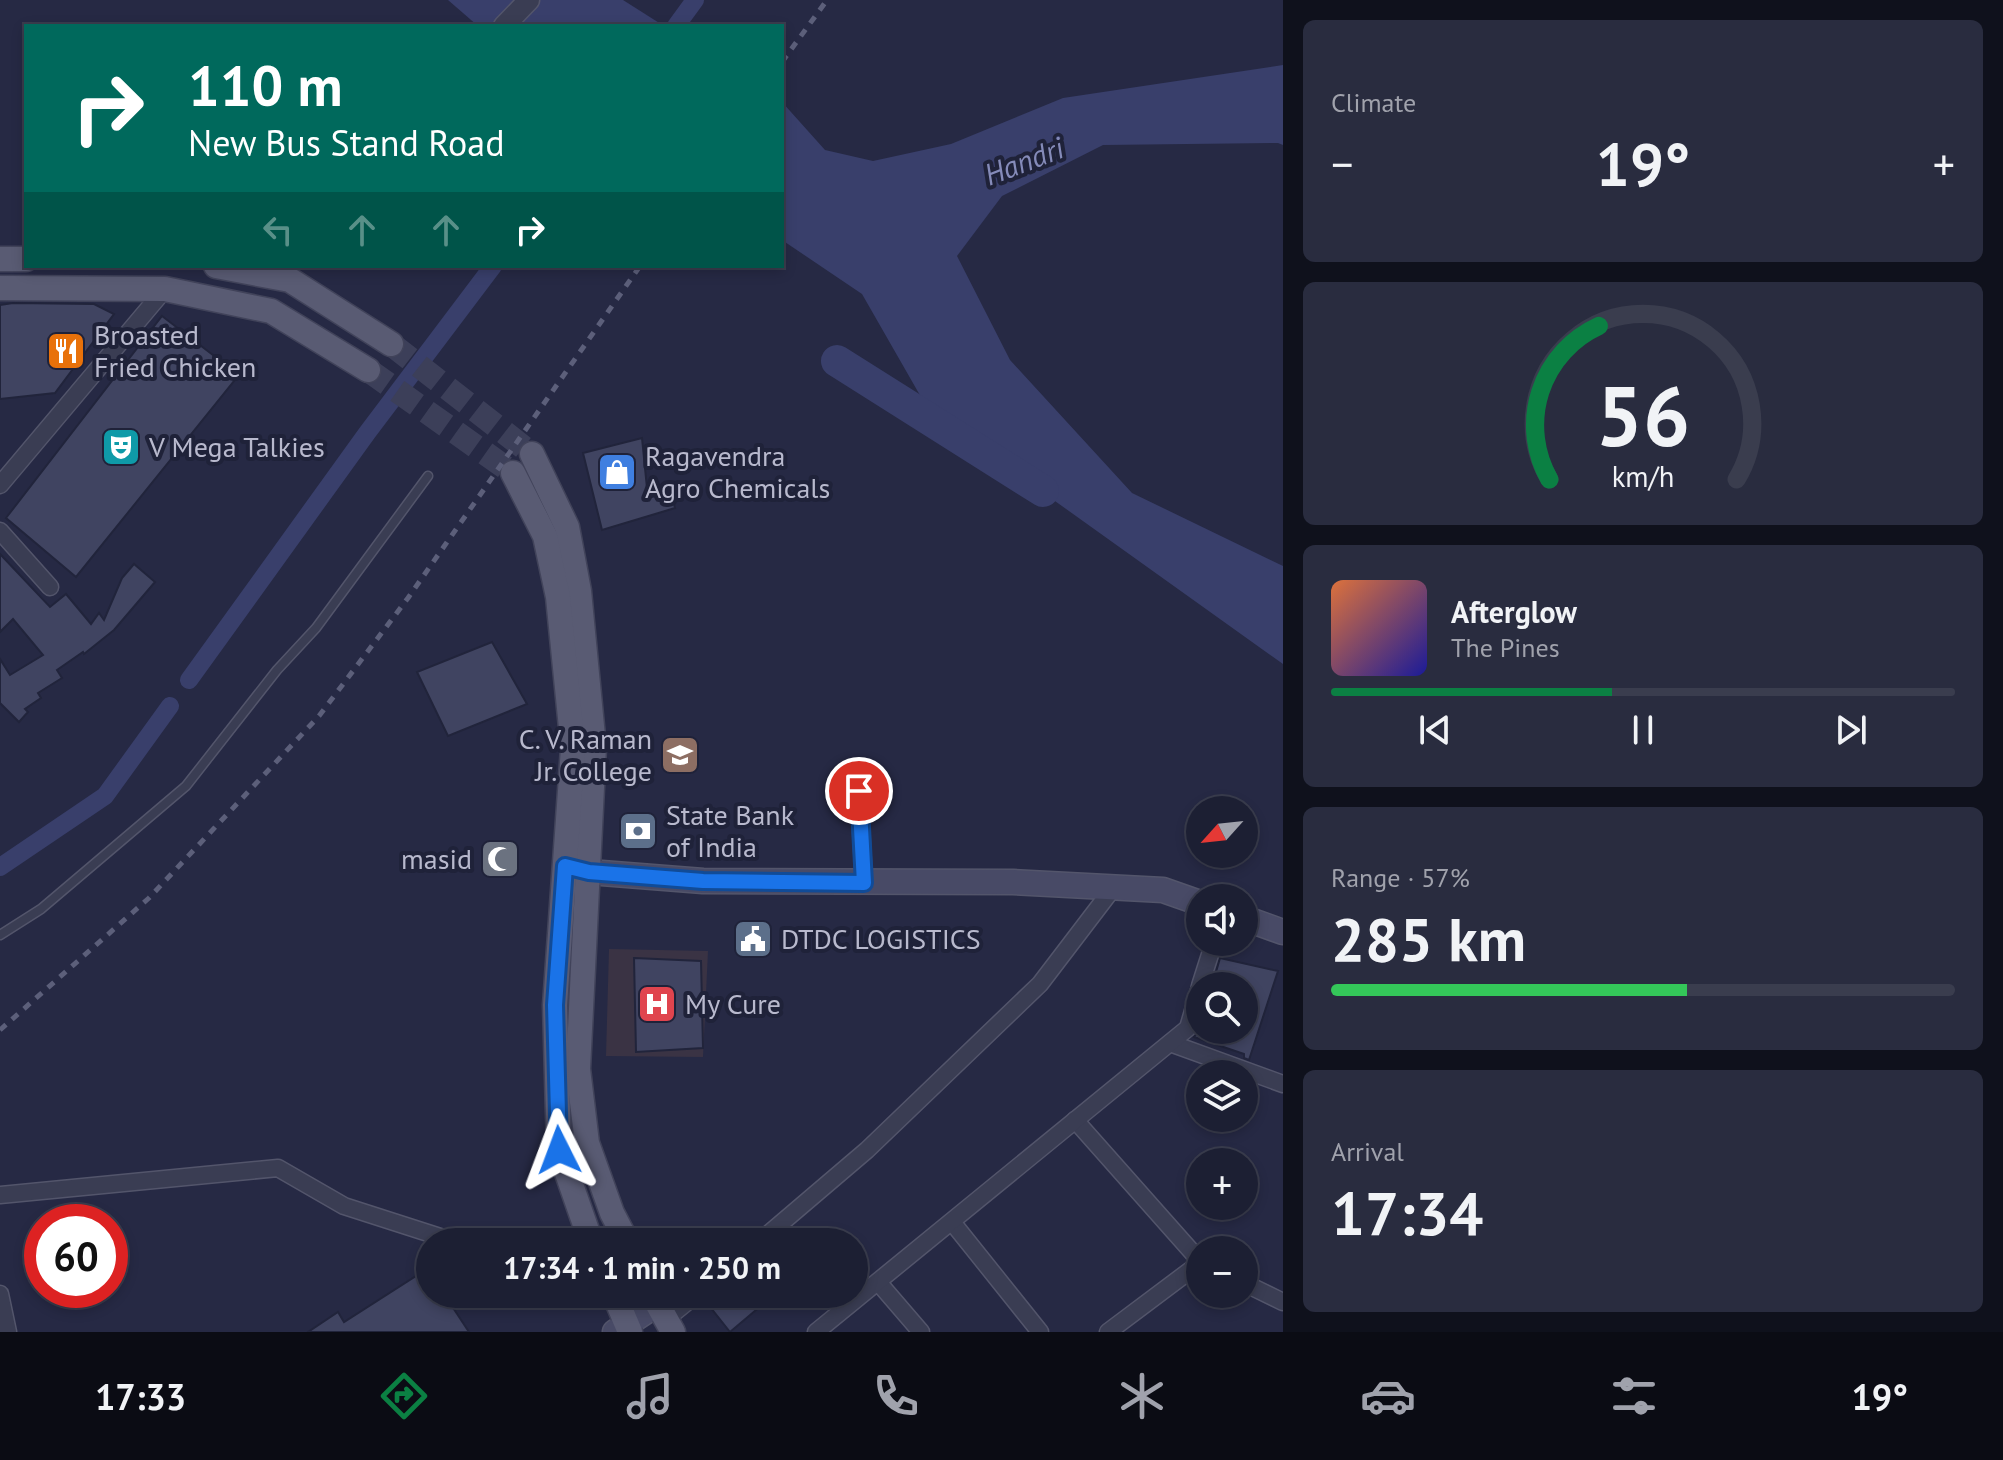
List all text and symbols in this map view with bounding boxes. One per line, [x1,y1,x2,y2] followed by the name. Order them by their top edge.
[188,49,343,121] text: 110 m
[56,56,160,160] icon: right
[1331,86,1416,119] text: Climate
[188,119,505,166] text: New Bus Stand Road
[1596,125,1690,203] text: 19°
[978,127,1070,194] water label: Handri
[1331,135,1353,192] text: −
[1933,135,1955,192] text: +
[256,208,300,252] icon: left
[340,208,384,252] icon: ahead
[424,208,468,252] icon: ahead
[508,208,552,252] icon: right
[94,316,256,385] place label: Broasted Fried Chicken
[45,330,87,372] restaurant icon: Broasted Fried Chicken
[1596,360,1690,468] text: 56
[100,426,142,468] theatre icon: V Mega Talkies
[148,428,325,465] place label: V Mega Talkies
[645,437,830,506] place label: Ragavendra Agro Chemicals
[596,451,638,493] shop icon: Ragavendra Agro Chemicals
[1612,458,1674,495] text: km/h
[1451,592,1577,631] text: Afterglow
[1451,631,1560,664] text: The Pines
[1413,708,1457,752] icon: previous
[1621,708,1665,752] icon: pause
[1829,708,1873,752] icon: next
[519,720,652,789] place label: C. V. Raman Jr. College
[659,734,701,776] school or university icon: C. V. Raman Jr. College
[825,757,893,825] pin
[837,769,881,813] icon: arrive
[666,796,795,865] place label: State Bank of India
[1186,796,1258,868] north arrow
[1186,796,1258,1308] map controls
[617,810,659,852] bank icon: State Bank of India
[479,838,521,880] mosque icon: masid
[401,840,472,877] place label: masid
[1331,861,1470,894] text: Range · 57%
[1186,884,1258,956] button: sound
[1331,900,1526,978] text: 285 km
[732,918,774,960] public building icon: DTDC LOGISTICS
[781,920,981,957] place label: DTDC LOGISTICS
[1186,972,1258,1044] button: search
[636,983,678,1025] hospital icon: My Cure
[685,985,781,1022] place label: My Cure
[1186,1060,1258,1132] button: layers
[517,1108,601,1192] position arrow
[1331,1135,1404,1168] text: Arrival
[1186,1148,1258,1220] button: +
[1331,1174,1483,1252] text: 17:34
[24,1204,128,1308] speed limit sign: 60
[1186,1236,1258,1308] button: −
[503,1248,781,1287] text: 17:34 · 1 min · 250 m
[376,1368,432,1424] icon: directions
[622,1368,678,1424] icon: music
[868,1368,924,1424] icon: phone
[1114,1368,1170,1424] icon: climate
[1360,1368,1416,1424] icon: car
[1606,1368,1662,1424] icon: filters
[95,1373,186,1420] text: 17:33
[1851,1373,1908,1420] text: 19°

